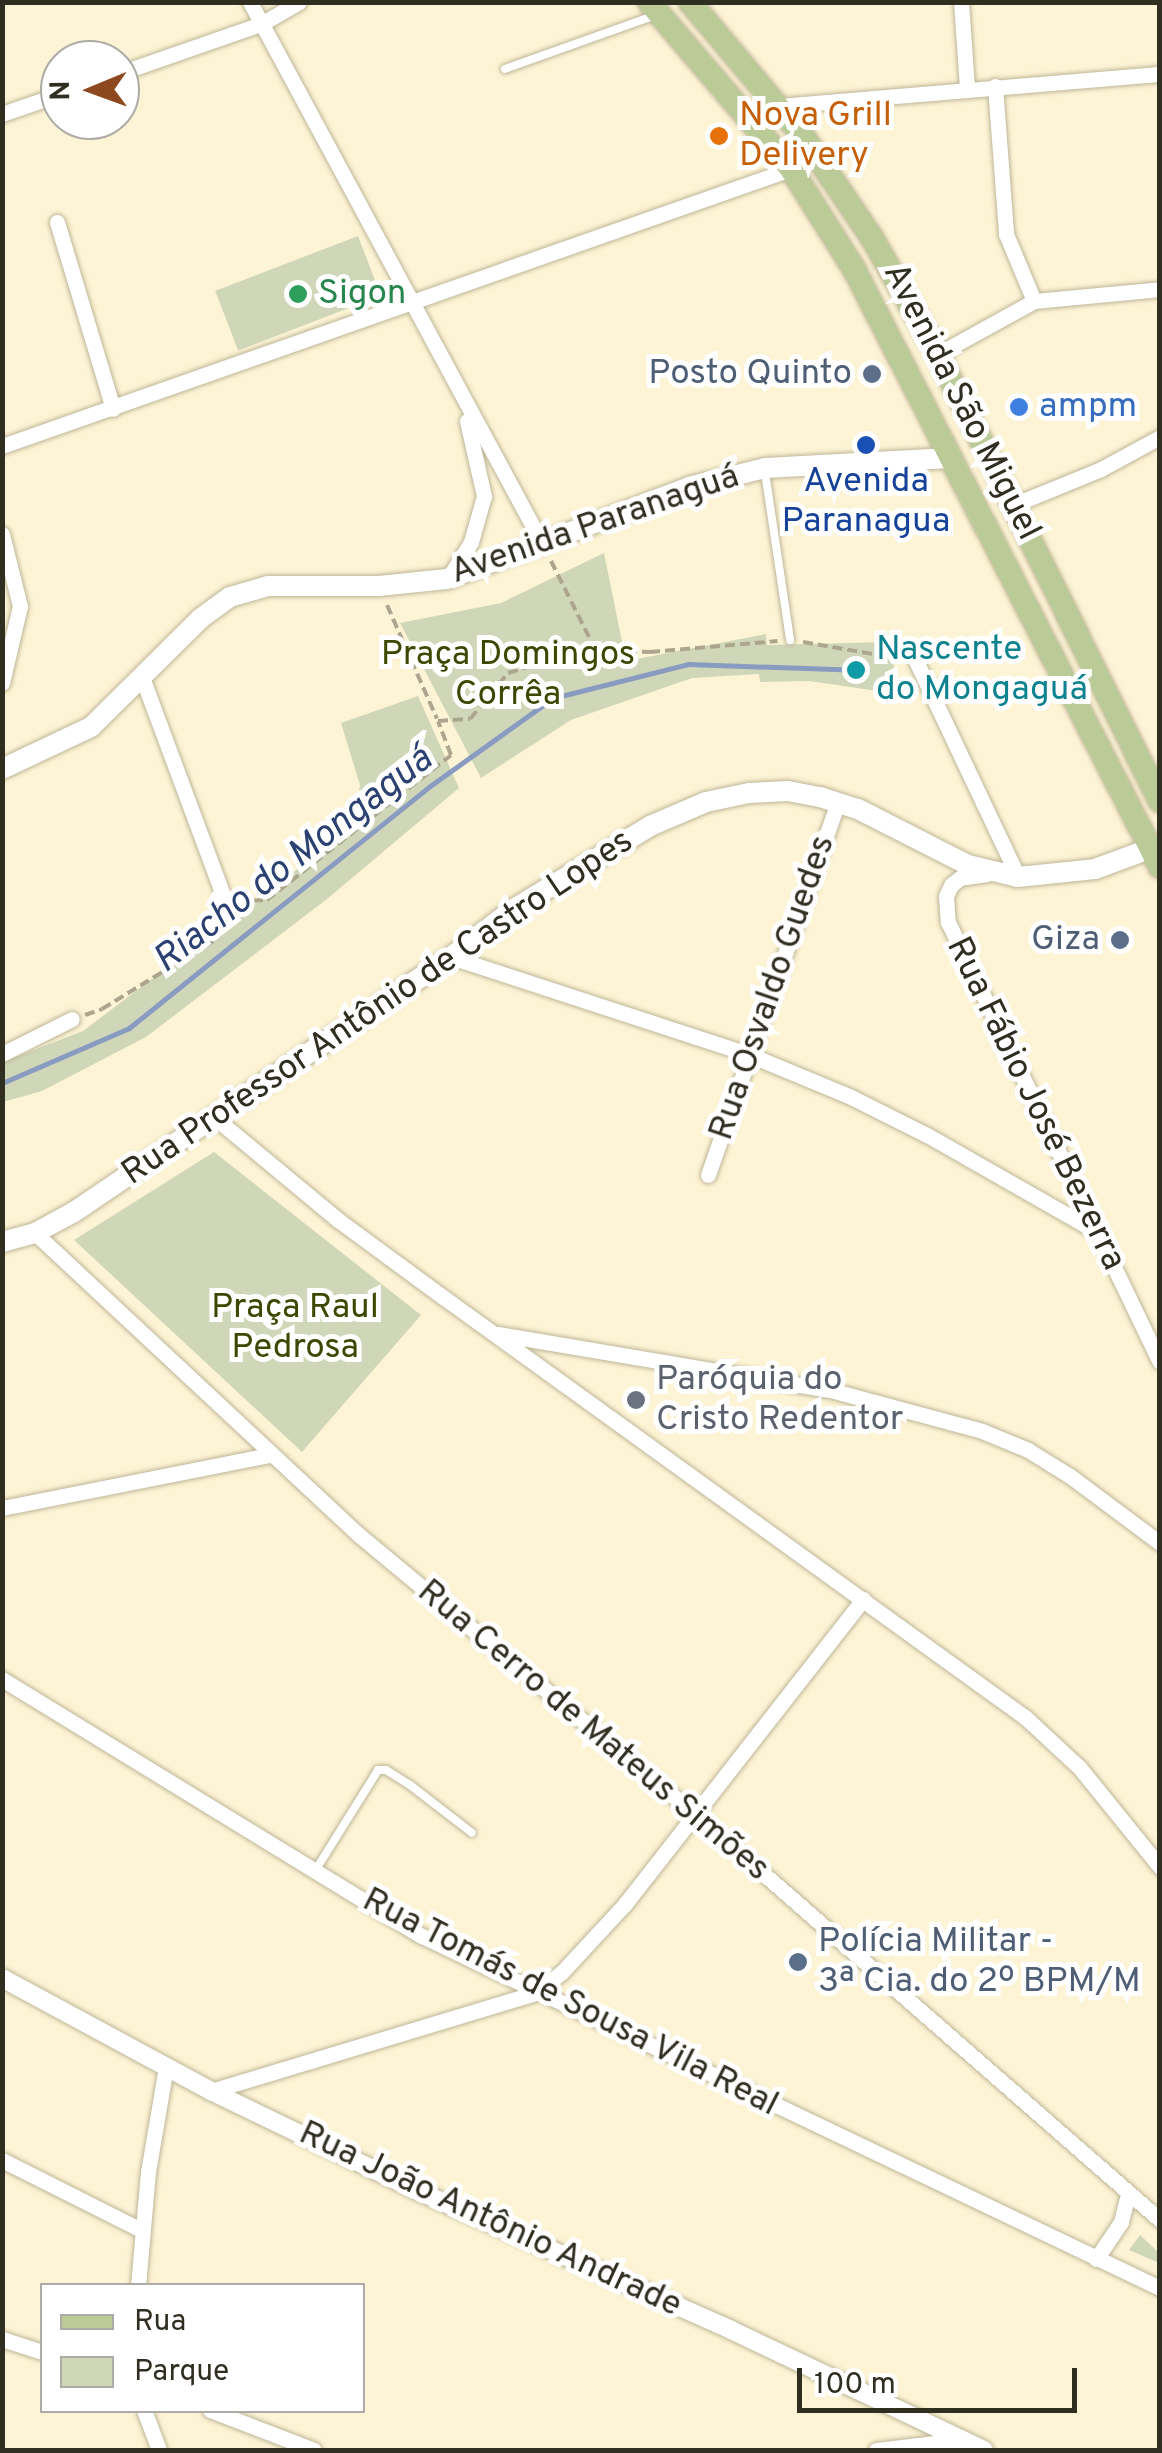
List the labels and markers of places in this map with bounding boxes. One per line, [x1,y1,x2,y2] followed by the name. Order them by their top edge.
[739,95,892,177] place label: Nova Grill Delivery
[708,125,730,147] marker: Nova Grill Delivery
[318,273,406,315] place label: Sigon
[287,283,309,305] marker: Sigon
[648,353,852,395] place label: Posto Quinto
[861,363,883,385] marker: Posto Quinto
[1039,386,1137,428] place label: ampm
[1008,396,1030,418] marker: ampm
[855,434,877,456] marker: Avenida Paranagua
[782,461,950,543] place label: Avenida Paranagua
[876,629,1088,711] place label: Nascente do Mongaguá
[845,659,867,681] marker: Nascente do Mongaguá
[1031,919,1100,961] place label: Giza
[1109,929,1131,951] marker: Giza
[656,1359,903,1441] place label: Paróquia do Cristo Redentor
[625,1389,647,1411] marker: Paróquia do Cristo Redentor
[818,1921,1141,2003] place label: Polícia Militar - 3ª Cia. do 2º BPM/M
[787,1951,809,1973] marker: Polícia Militar - 3ª Cia. do 2º BPM/M

